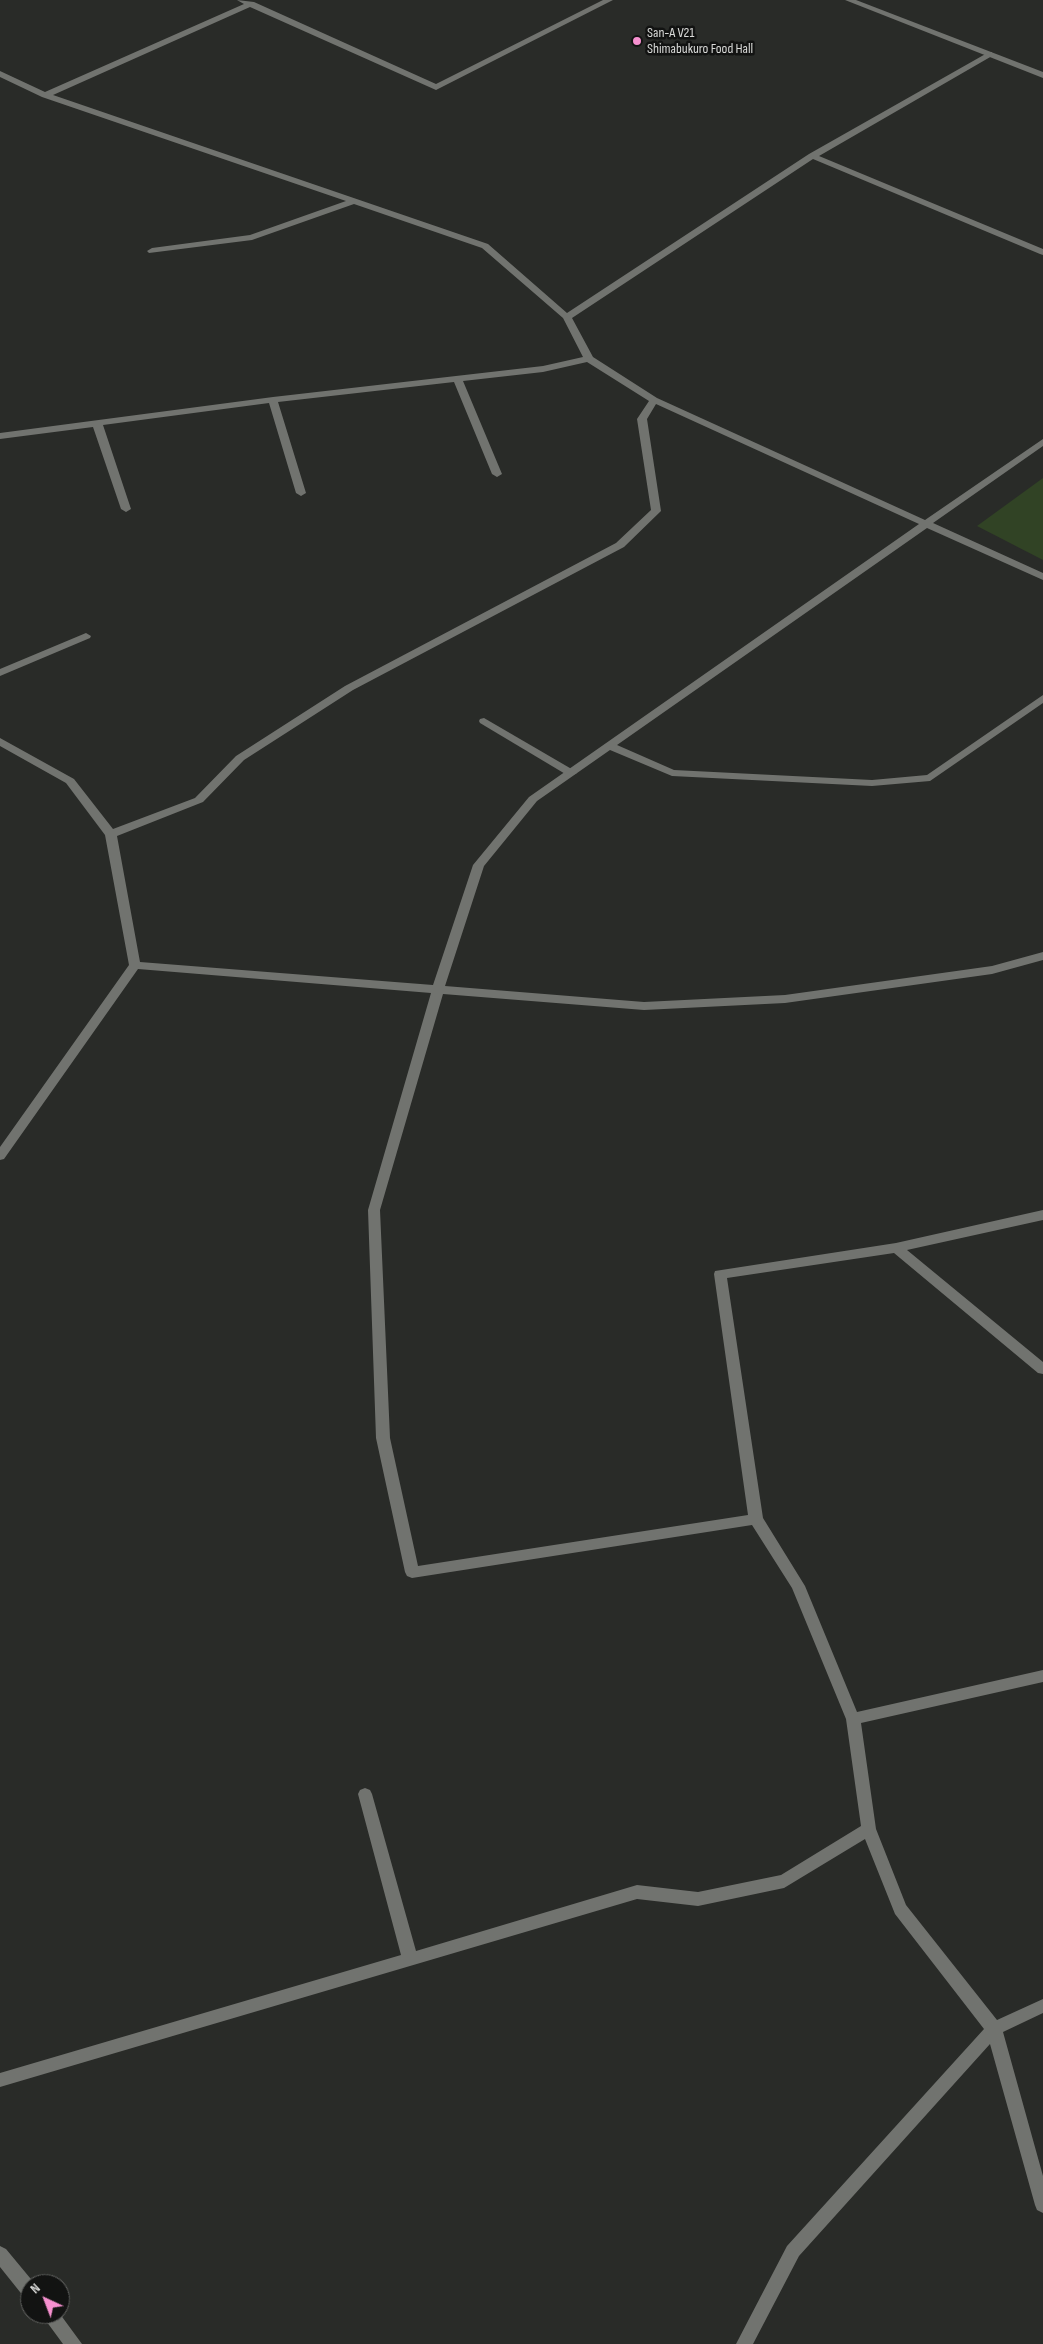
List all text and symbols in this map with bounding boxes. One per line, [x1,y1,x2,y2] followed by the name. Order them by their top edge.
[647,25,753,58] place label: San-A V21 Shimabukuro Food Hall
[631,35,643,47] marker: San-A V21 Shimabukuro Food Hall
[20,2274,70,2324] north arrow
[27,2280,44,2297] text: N

